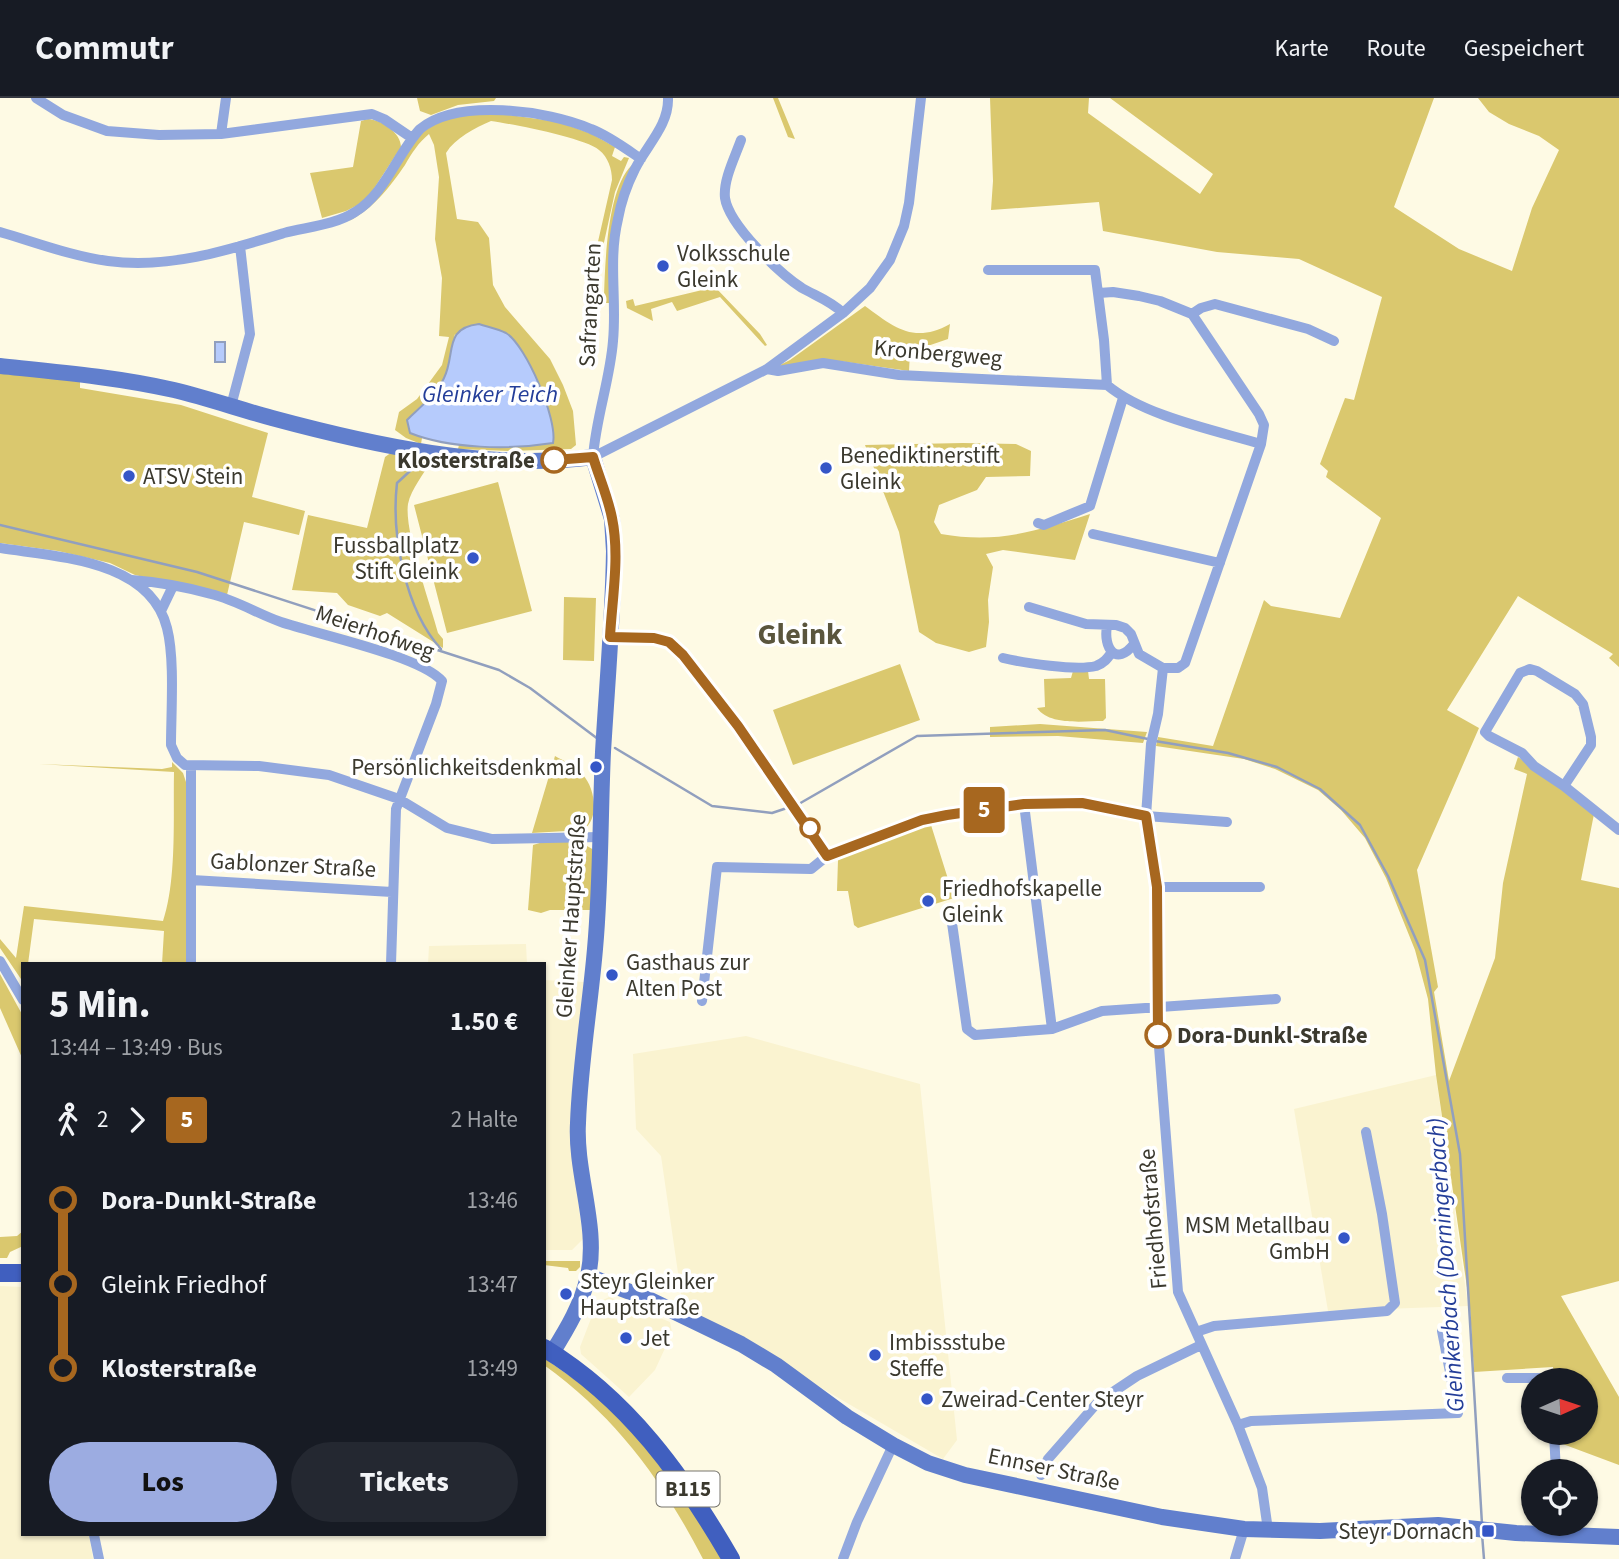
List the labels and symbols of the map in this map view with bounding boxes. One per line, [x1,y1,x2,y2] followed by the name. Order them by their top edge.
[677,237,790,296] place label: Volksschule Gleink
[570,242,610,368] street label: Safrangarten
[655,258,671,274] marker: Volksschule Gleink
[872,331,1004,375] street label: Kronbergweg
[422,377,558,412] water label: Gleinker Teich
[840,439,1000,498] place label: Benediktinerstift Gleink
[397,444,535,477] place label: Klosterstraße
[541,447,567,473] marker: Klosterstraße
[143,460,243,493] place label: ATSV Stein
[818,460,834,476] marker: Benediktinerstift Gleink
[121,468,137,484] marker: ATSV Stein
[333,529,460,588] place label: Fussballplatz Stift Gleink
[465,550,481,566] marker: Fussballplatz Stift Gleink
[311,596,439,668] street label: Meierhofweg
[757,613,843,656] district label: Gleink
[351,751,582,784] place label: Persönlichkeitsdenkmal
[588,759,604,775] marker: Persönlichkeitsdenkmal
[961,787,1007,833] line badge: 5
[547,813,595,1019] street label: Gleinker Hauptstraße
[800,818,820,838] unlabelled marker
[209,844,377,886] street label: Gablonzer Straße
[942,872,1102,931] place label: Friedhofskapelle Gleink
[920,893,936,909] marker: Friedhofskapelle Gleink
[626,946,751,1005] place label: Gasthaus zur Alten Post
[604,967,620,983] marker: Gasthaus zur Alten Post
[1177,1019,1368,1052] place label: Dora-Dunkl-Straße
[1145,1022,1171,1048] marker: Dora-Dunkl-Straße
[1418,1117,1474,1413] water label: Gleinkerbach (Dorningerbach)
[1130,1147,1176,1291] street label: Friedhofstraße
[1185,1209,1330,1268] place label: MSM Metallbau GmbH
[1336,1230,1352,1246] marker: MSM Metallbau GmbH
[580,1265,715,1324] place label: Steyr Gleinker Hauptstraße
[558,1286,574,1302] marker: Steyr Gleinker Hauptstraße
[640,1322,670,1355] place label: Jet
[889,1326,1005,1385] place label: Imbissstube Steffe
[618,1330,634,1346] marker: Jet
[867,1347,883,1363] marker: Imbissstube Steffe
[1521,1368,1598,1446] north arrow
[941,1383,1145,1416] place label: Zweirad-Center Steyr
[919,1391,935,1407] marker: Zweirad-Center Steyr
[985,1439,1123,1499] street label: Ennser Straße
[656,1472,720,1506] road number: B115
[1338,1515,1474,1548] place label: Steyr Dornach
[1480,1523,1496,1539] marker: Steyr Dornach

